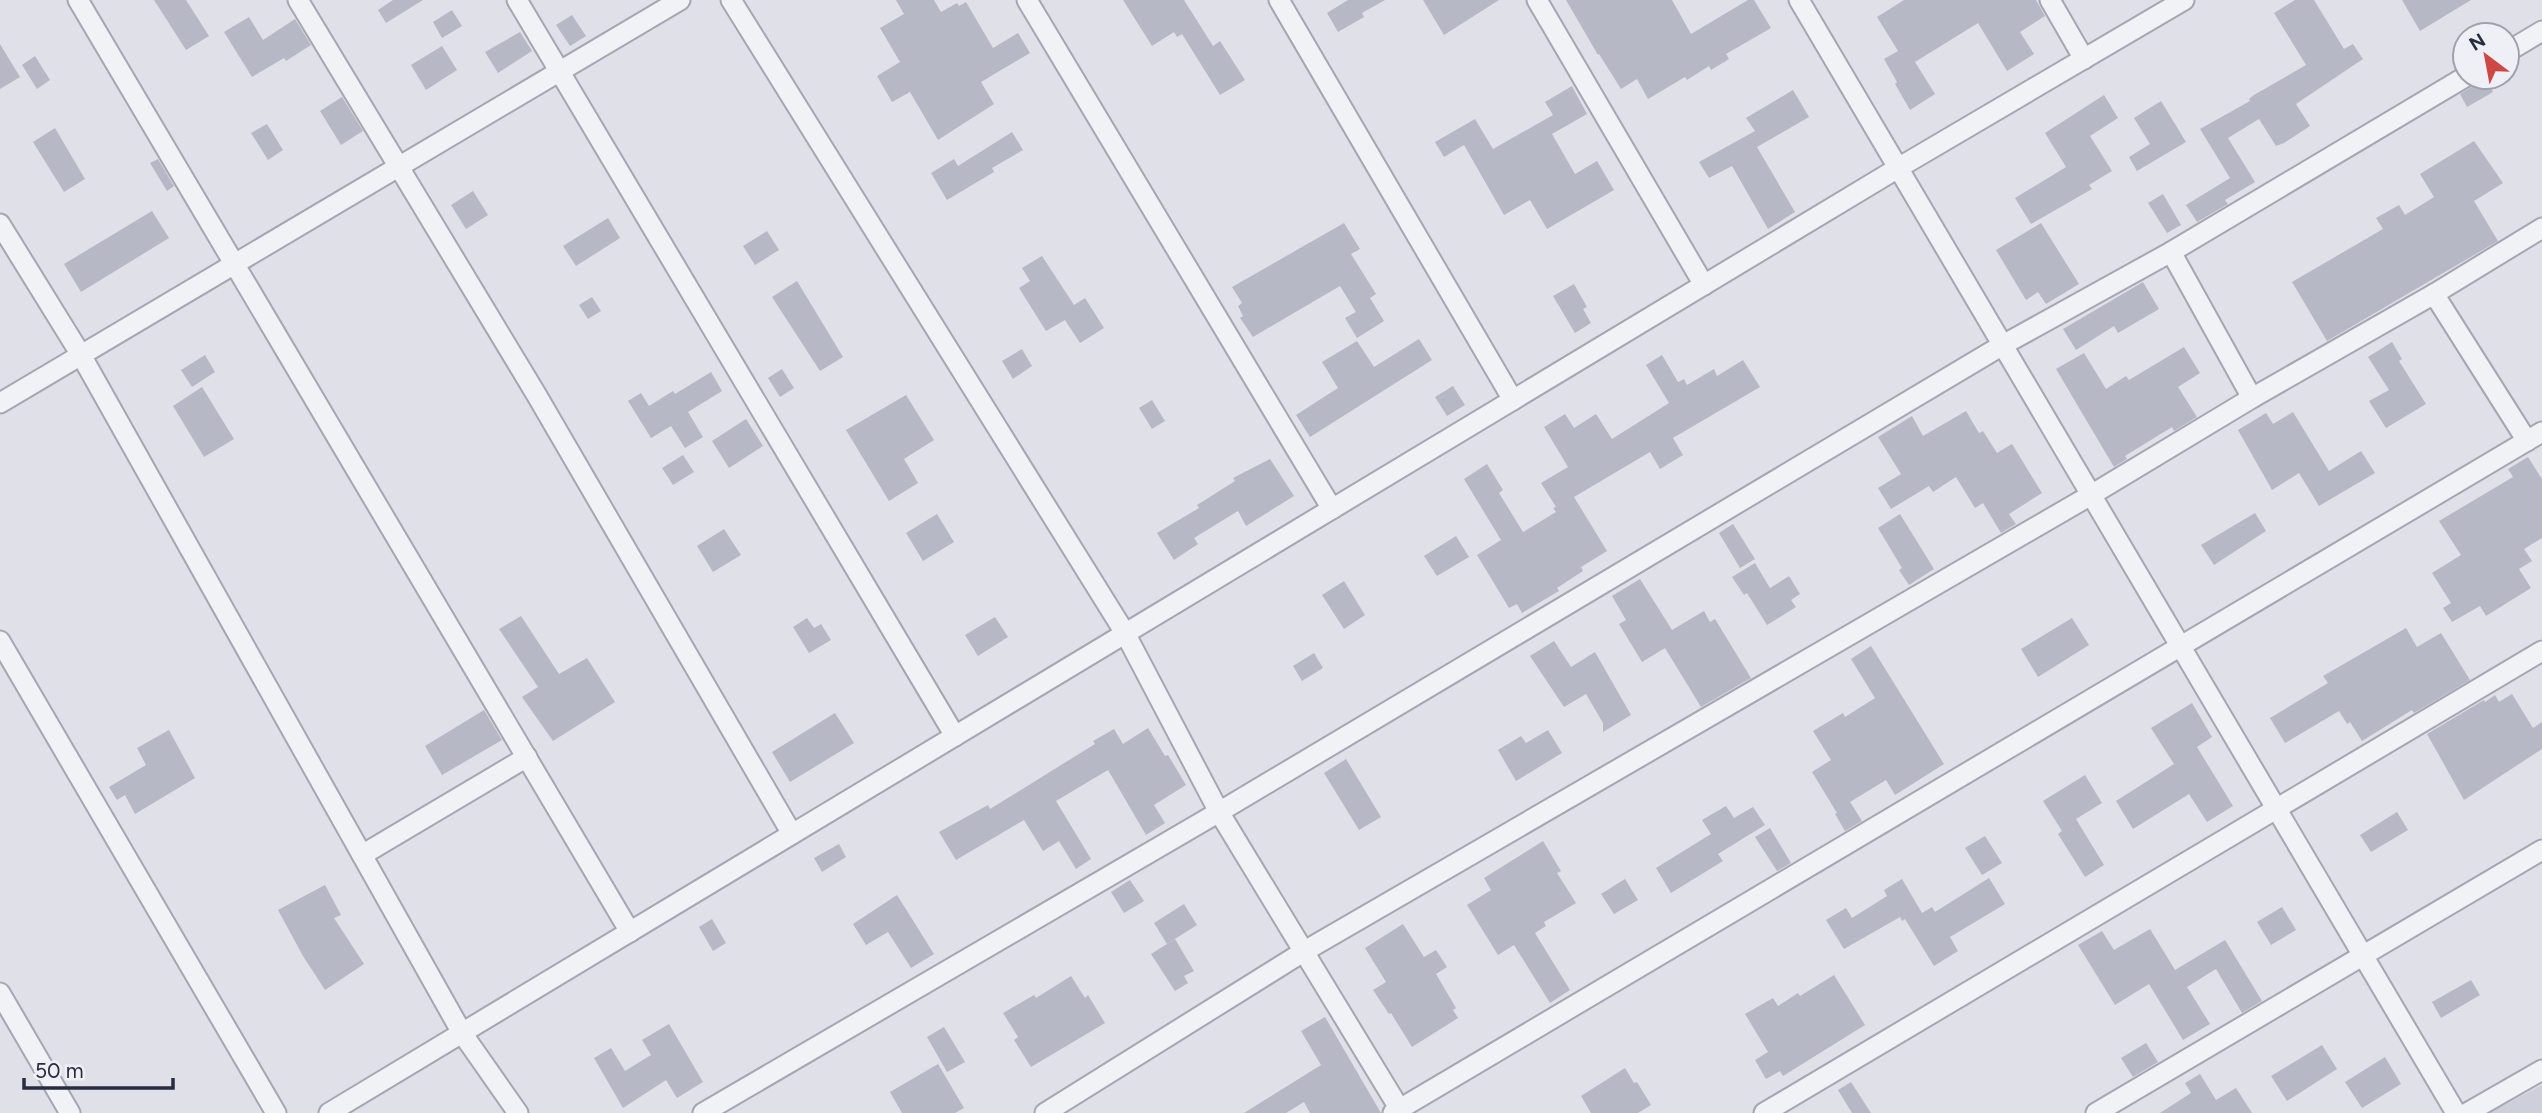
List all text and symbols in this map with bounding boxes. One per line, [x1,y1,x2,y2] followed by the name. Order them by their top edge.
[2451,21,2521,91] north arrow
[2465,28,2490,56] text: N
[24,1046,173,1090] scale bar
[35,1058,84,1083] text: 50 m

